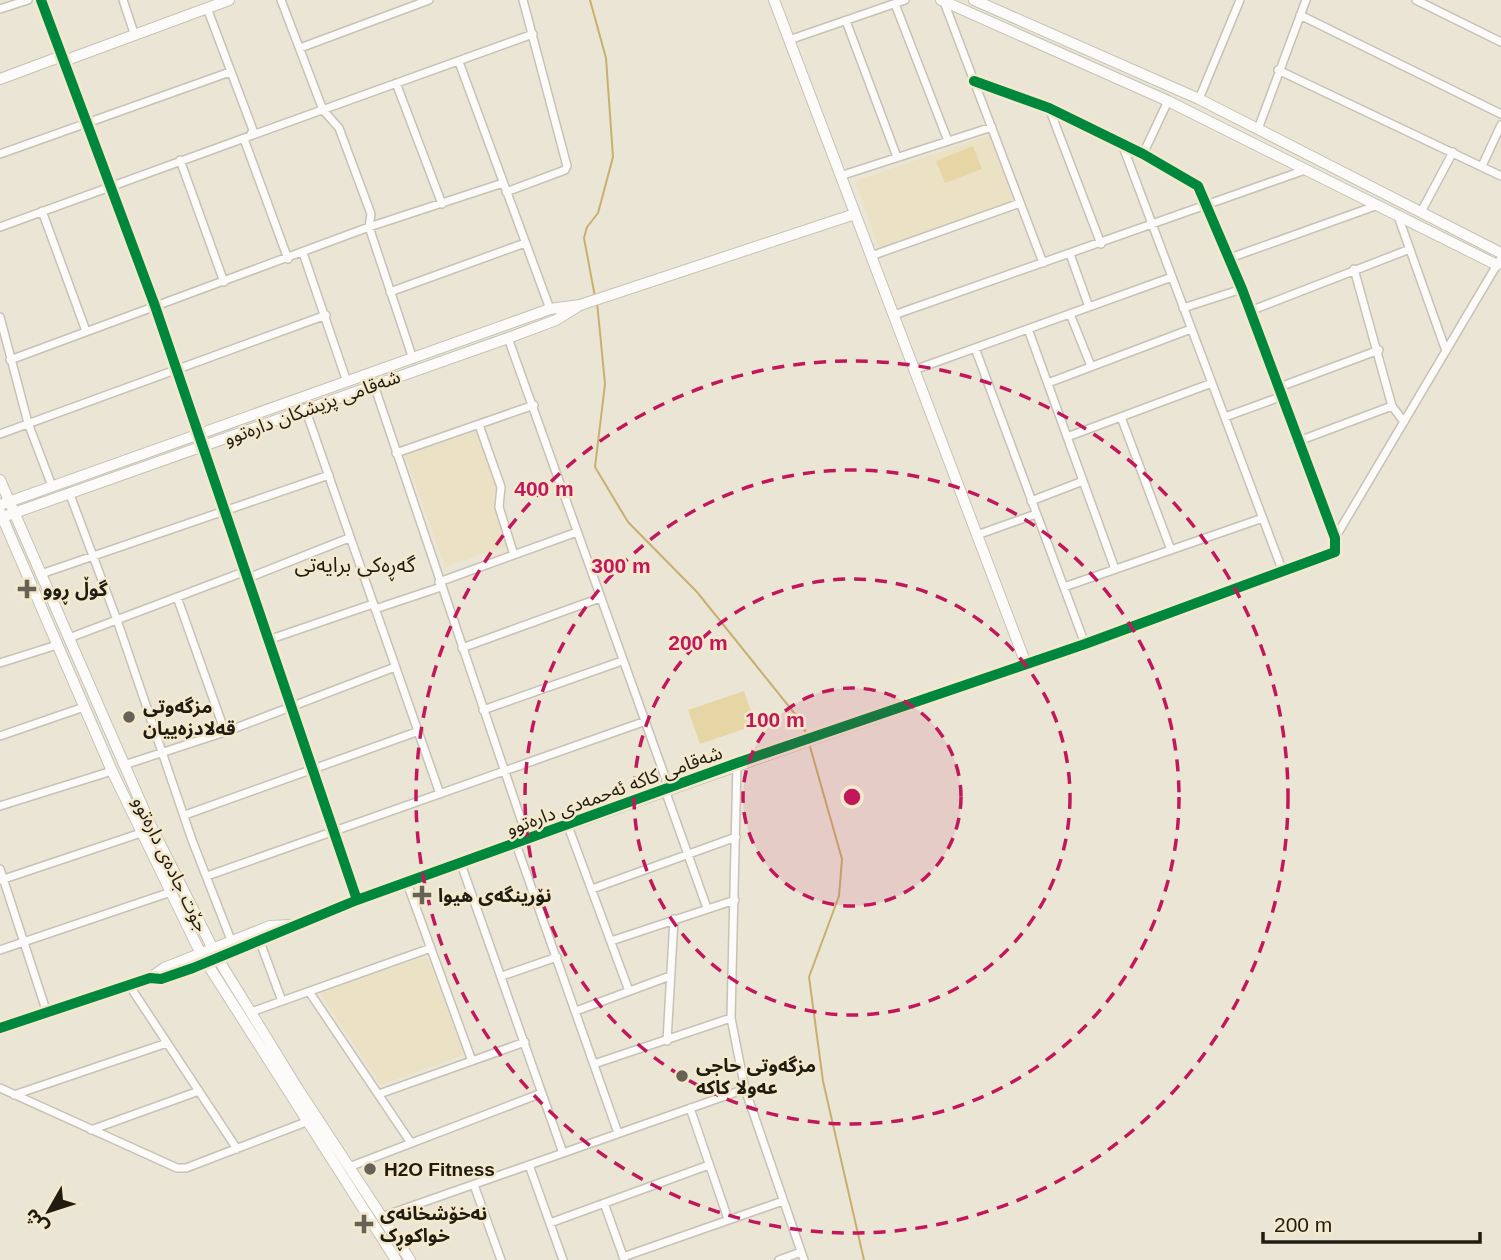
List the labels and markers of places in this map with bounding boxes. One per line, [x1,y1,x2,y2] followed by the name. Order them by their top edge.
[43,576,108,605] place label: گوڵ ڕوو
[17,579,37,599] marker: گوڵ ڕوو
[143,696,236,740] place label: مزگەوتی قەلادزەییان
[121,709,137,725] marker: مزگەوتی قەلادزەییان
[840,785,864,809] centre of rings
[412,885,432,905] marker: نۆرینگەی هیوا
[438,885,551,907] place label: نۆرینگەی هیوا
[696,1055,816,1098] place label: مزگەوتی حاجی عەولا کاکە
[674,1068,690,1084] marker: مزگەوتی حاجی عەولا کاکە
[384,1159,495,1180] place label: H2O Fitness
[362,1161,378,1177] marker: H2O Fitness
[380,1203,487,1251] place label: نەخۆشخانەی خواکوڕک
[354,1214,374,1234] marker: نەخۆشخانەی خواکوڕک

